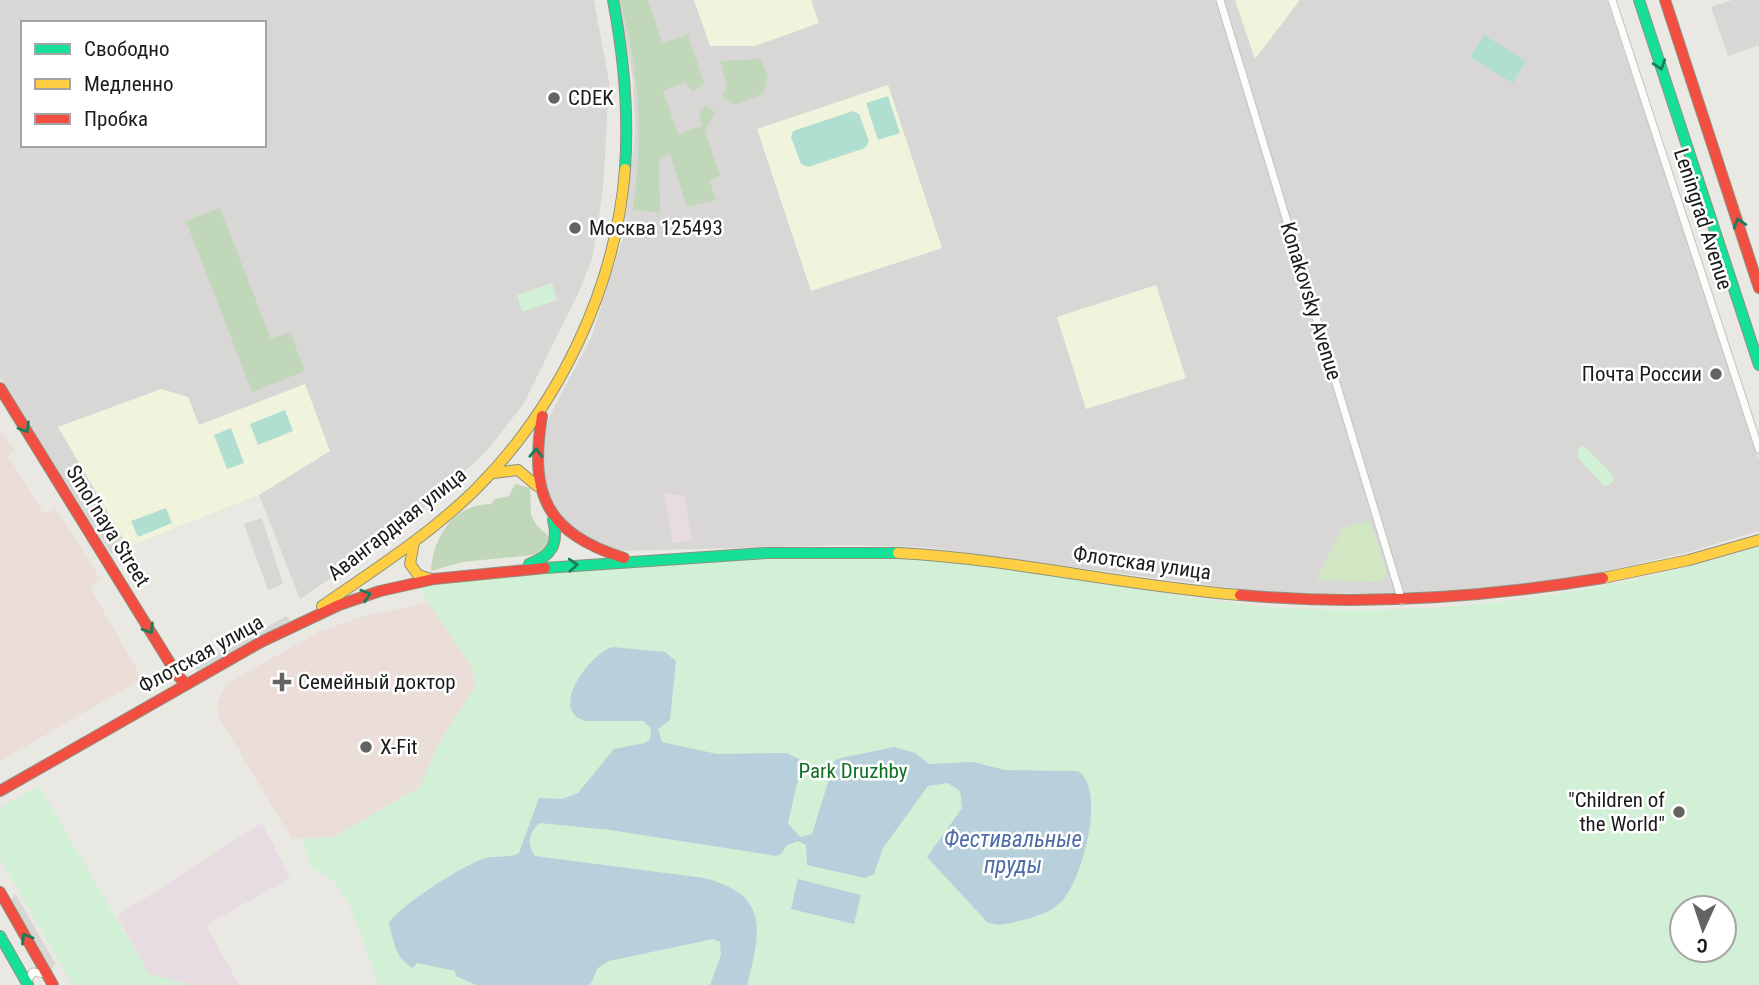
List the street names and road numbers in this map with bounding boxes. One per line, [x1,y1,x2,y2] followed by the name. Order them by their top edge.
[1669,145,1737,293] street label: Leningrad Avenue
[1276,219,1346,383] street label: Konakovsky Avenue
[61,461,155,591] street label: Smol'naya Street
[323,462,471,586] street label: Авангардная улица
[1072,541,1212,585] street label: Флотская улица
[134,610,268,698] street label: Флотская улица

